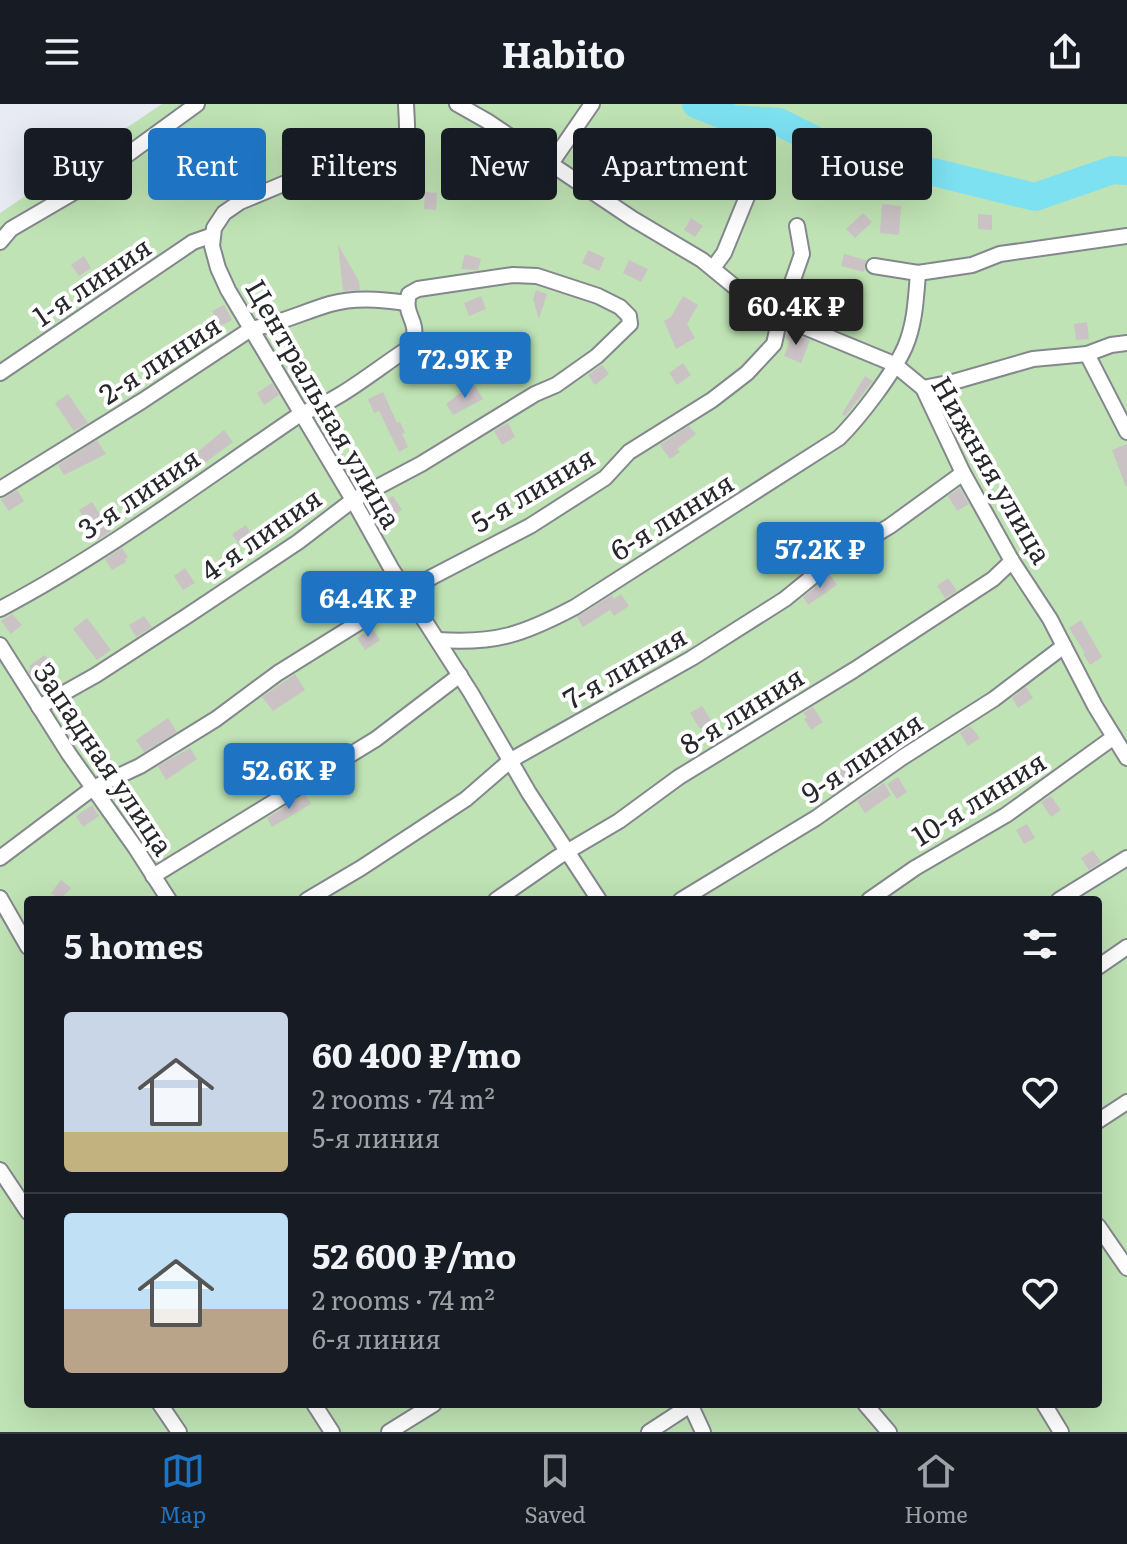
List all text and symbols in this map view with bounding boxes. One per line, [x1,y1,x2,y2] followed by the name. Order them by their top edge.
[502,26,625,79] text: Habito
[40,30,84,74] icon: menu
[1043,30,1087,74] icon: share
[24,128,132,200] chip: Buy
[148,128,266,200] chip: Rent
[282,128,425,200] chip: Filters
[441,128,557,200] chip: New
[573,128,776,200] chip: Apartment
[792,128,932,200] chip: House
[23,225,159,335] street label: 1-я линия
[236,270,414,536] street label: Центральная улица
[722,279,870,347] pin: 60.4K ₽
[747,285,845,324] text: 60.4K ₽
[90,303,228,413] street label: 2-я линия
[391,332,539,400] pin: 72.9K ₽
[418,338,512,377] text: 72.9K ₽
[922,367,1064,571] street label: Нижняя улица
[462,434,602,542] street label: 5-я линия
[69,436,207,548] street label: 3-я линия
[601,460,741,570] street label: 6-я линия
[191,476,329,590] street label: 4-я линия
[746,522,894,590] pin: 57.2K ₽
[775,528,865,567] text: 57.2K ₽
[294,571,442,639] pin: 64.4K ₽
[319,577,417,616] text: 64.4K ₽
[554,614,694,718] street label: 7-я линия
[25,653,185,863] street label: Западная улица
[671,654,811,764] street label: 8-я линия
[792,700,930,812] street label: 9-я линия
[903,739,1053,855] street label: 10-я линия
[215,743,363,811] pin: 52.6K ₽
[242,749,336,788] text: 52.6K ₽
[64,919,203,969] text: 5 homes
[1018,922,1062,966] icon: filters
[312,1028,521,1078] text: 60 400 ₽/mo
[128,1044,224,1140] icon: home
[1018,1070,1062,1114] icon: heart
[312,1078,495,1117] text: 2 rooms · 74 m²
[312,1117,440,1156] text: 5-я линия
[312,1229,516,1279] text: 52 600 ₽/mo
[128,1245,224,1341] icon: home
[1018,1271,1062,1315] icon: heart
[312,1279,495,1318] text: 2 rooms · 74 m²
[312,1318,441,1357] text: 6-я линия
[159,1449,206,1530] tab: Map
[525,1449,586,1530] tab: Saved
[904,1449,968,1530] tab: Home

